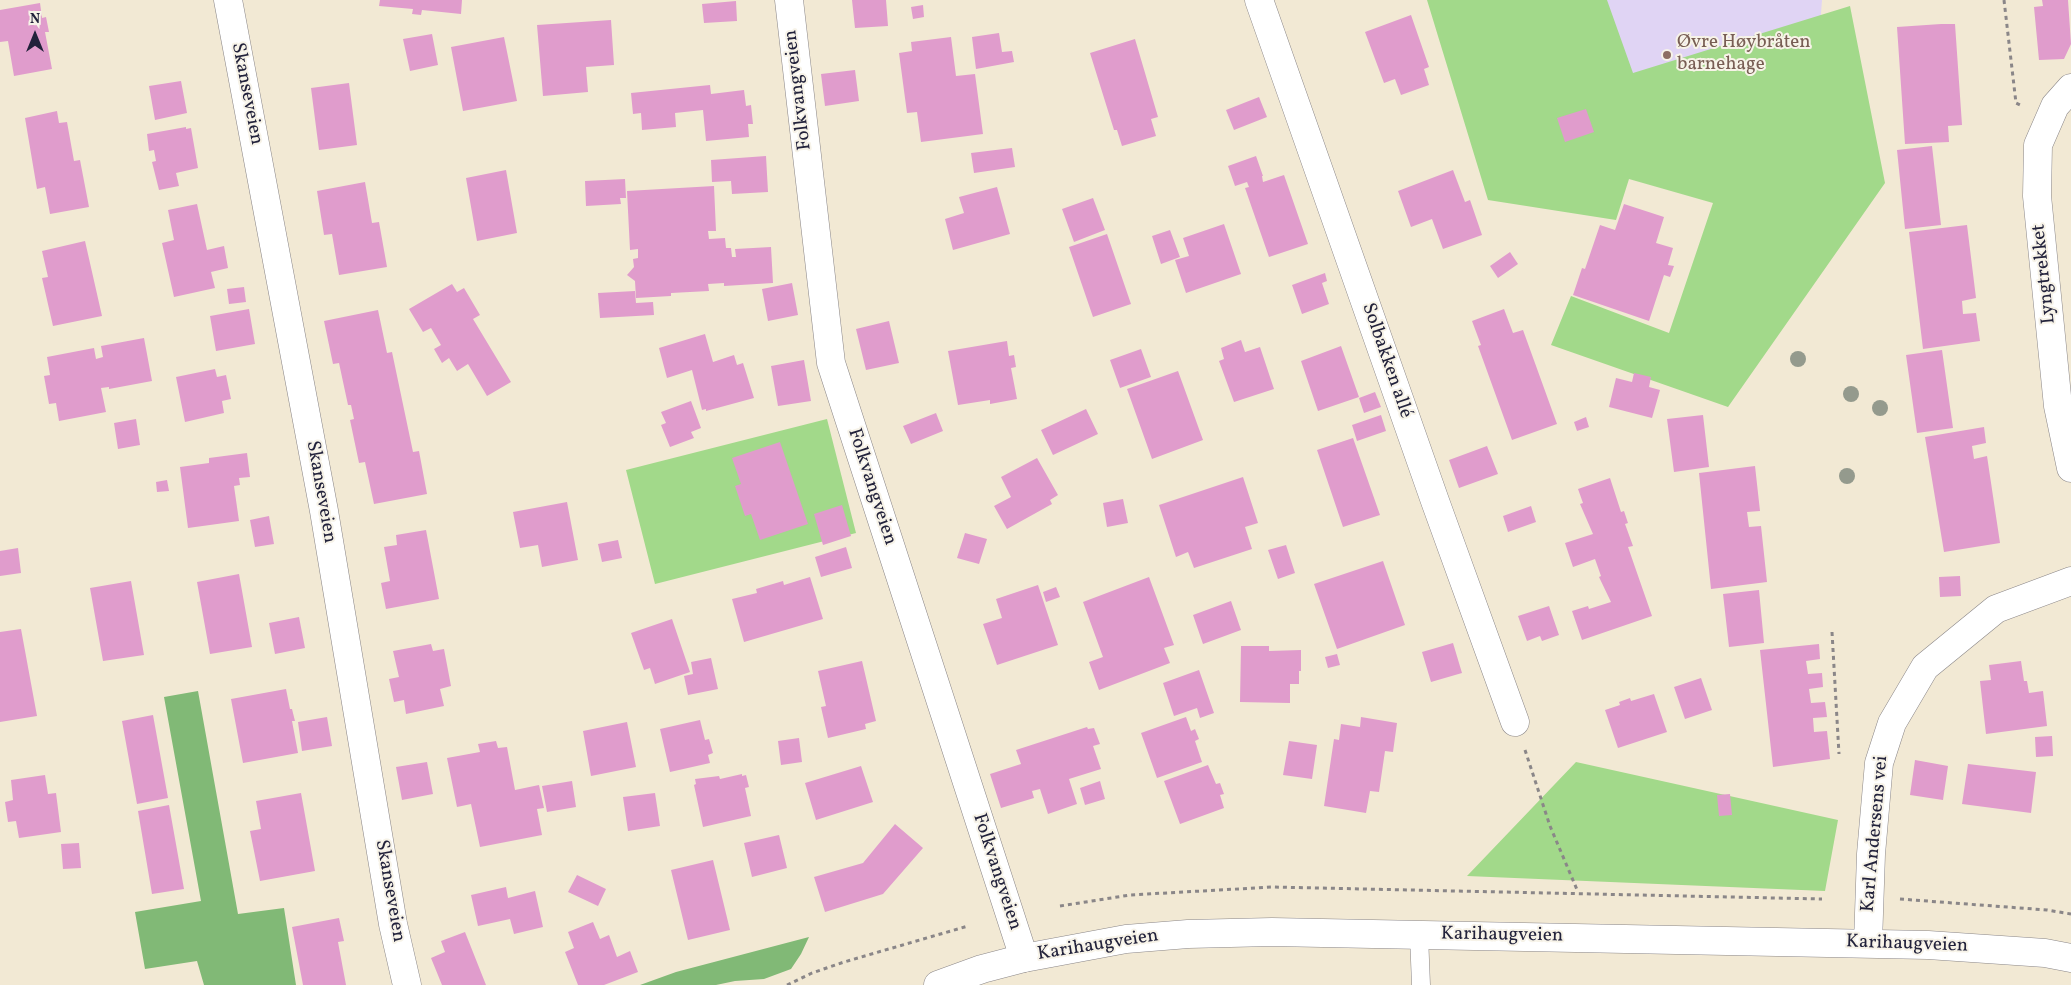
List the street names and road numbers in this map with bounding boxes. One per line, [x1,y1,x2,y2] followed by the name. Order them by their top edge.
[780,28,818,152] street label: Folkvangveien
[225,41,267,147] street label: Skanseveien
[2028,223,2062,325] street label: Lyngtrekket
[1356,300,1416,422] street label: Solbakken allé
[841,426,901,548] street label: Folkvangveien
[300,439,340,545] street label: Skanseveien
[1858,755,1894,913] street label: Karl Andersens vei
[966,811,1026,933] street label: Folkvangveien
[369,838,409,944] street label: Skanseveien
[1441,924,1563,948] street label: Karihaugveien
[1036,925,1160,967] street label: Karihaugveien
[1846,931,1968,959] street label: Karihaugveien

